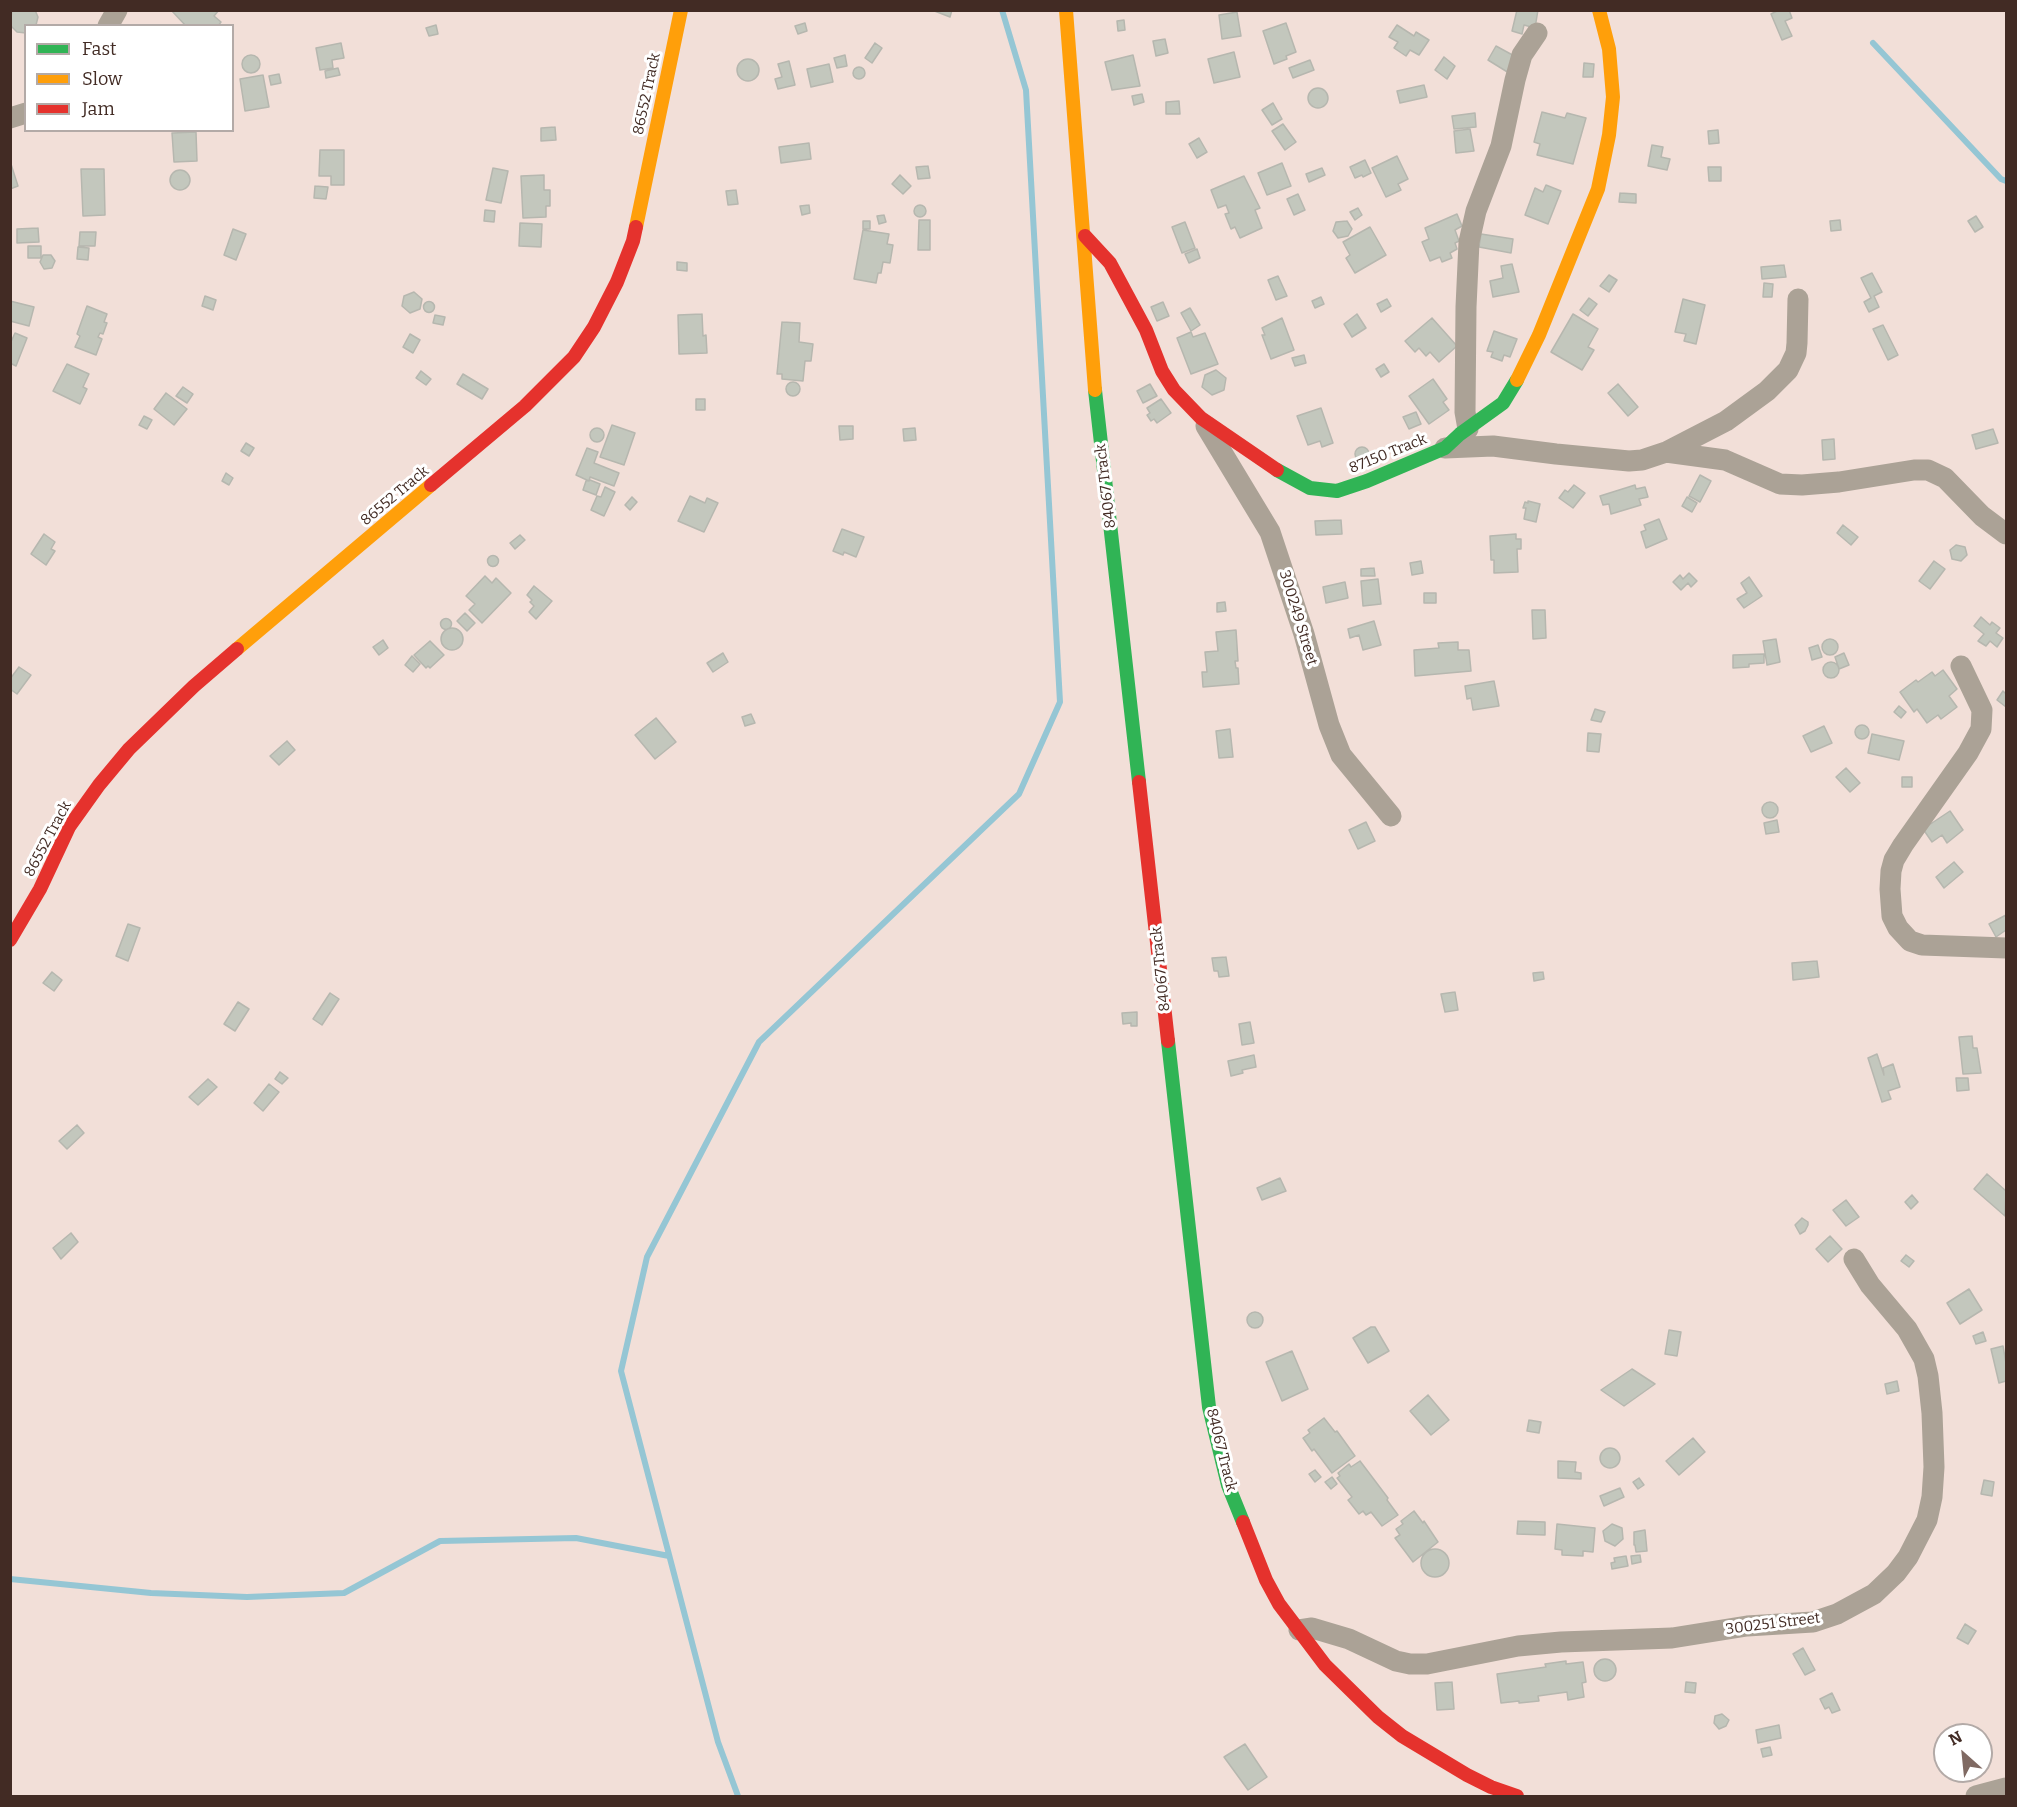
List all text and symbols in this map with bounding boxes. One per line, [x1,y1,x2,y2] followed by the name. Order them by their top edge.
[24,24,234,132] legend
[82,38,117,60] text: Fast
[630,51,664,137] street label: 86552 Track
[82,68,122,90] text: Slow
[82,98,115,120] text: Jam
[1347,430,1429,478] street label: 87150 Track
[1092,443,1120,529] street label: 84067 Track
[357,462,433,530] street label: 86552 Track
[1275,568,1321,668] street label: 300249 Street
[21,798,75,880] street label: 86552 Track
[1148,926,1174,1012] street label: 84067 Track
[1202,1406,1240,1494] street label: 84067 Track
[1725,1609,1821,1639] street label: 300251 Street
[1933,1723,1993,1783] north arrow
[1946,1727,1965,1750] text: N

